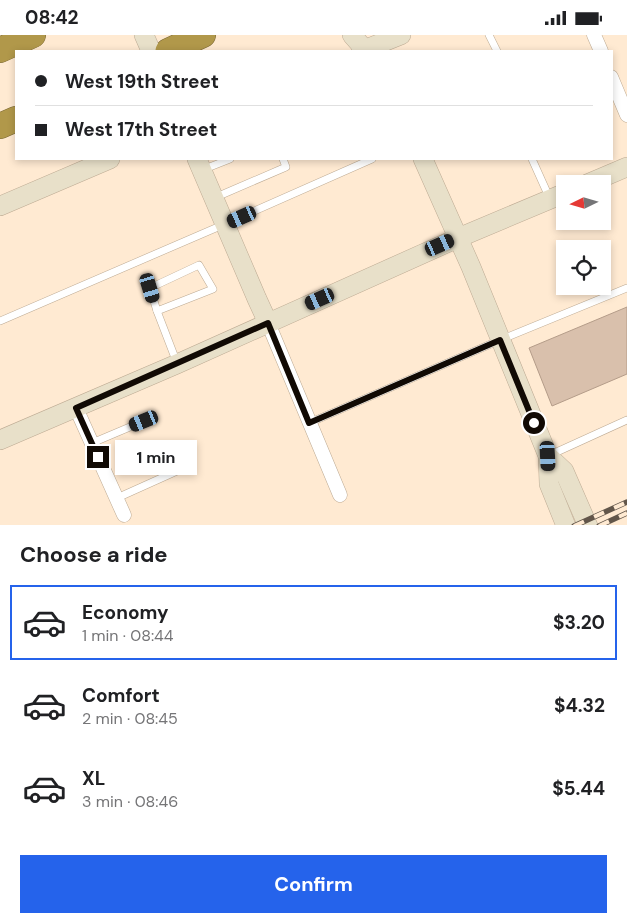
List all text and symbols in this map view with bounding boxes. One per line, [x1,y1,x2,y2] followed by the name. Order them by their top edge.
[25,5,79,30] text: 08:42
[65,69,219,94] text: West 19th Street
[65,117,217,142] text: West 17th Street
[556,175,611,230] north arrow
[556,175,611,295] map controls
[225,204,258,230] car
[423,232,456,258] car
[556,240,611,295] button: locate
[138,271,161,305] car
[303,286,336,312] car
[127,408,160,434] car
[523,412,545,434] route start
[116,439,198,475] callout: 1 min
[539,441,556,471] car
[87,446,109,468] route end
[137,447,175,468] text: 1 min
[20,540,168,569] text: Choose a ride
[22,600,67,645] icon: car
[82,600,169,625] text: Economy
[553,610,605,635] text: $3.20
[82,625,174,646] text: 1 min · 08:44
[22,683,67,728] icon: car
[82,683,160,708] text: Comfort
[554,693,605,718] text: $4.32
[82,708,178,729] text: 2 min · 08:45
[22,766,67,811] icon: car
[82,766,105,791] text: XL
[552,776,605,801] text: $5.44
[82,791,178,812] text: 3 min · 08:46
[20,855,607,913] button: Confirm

